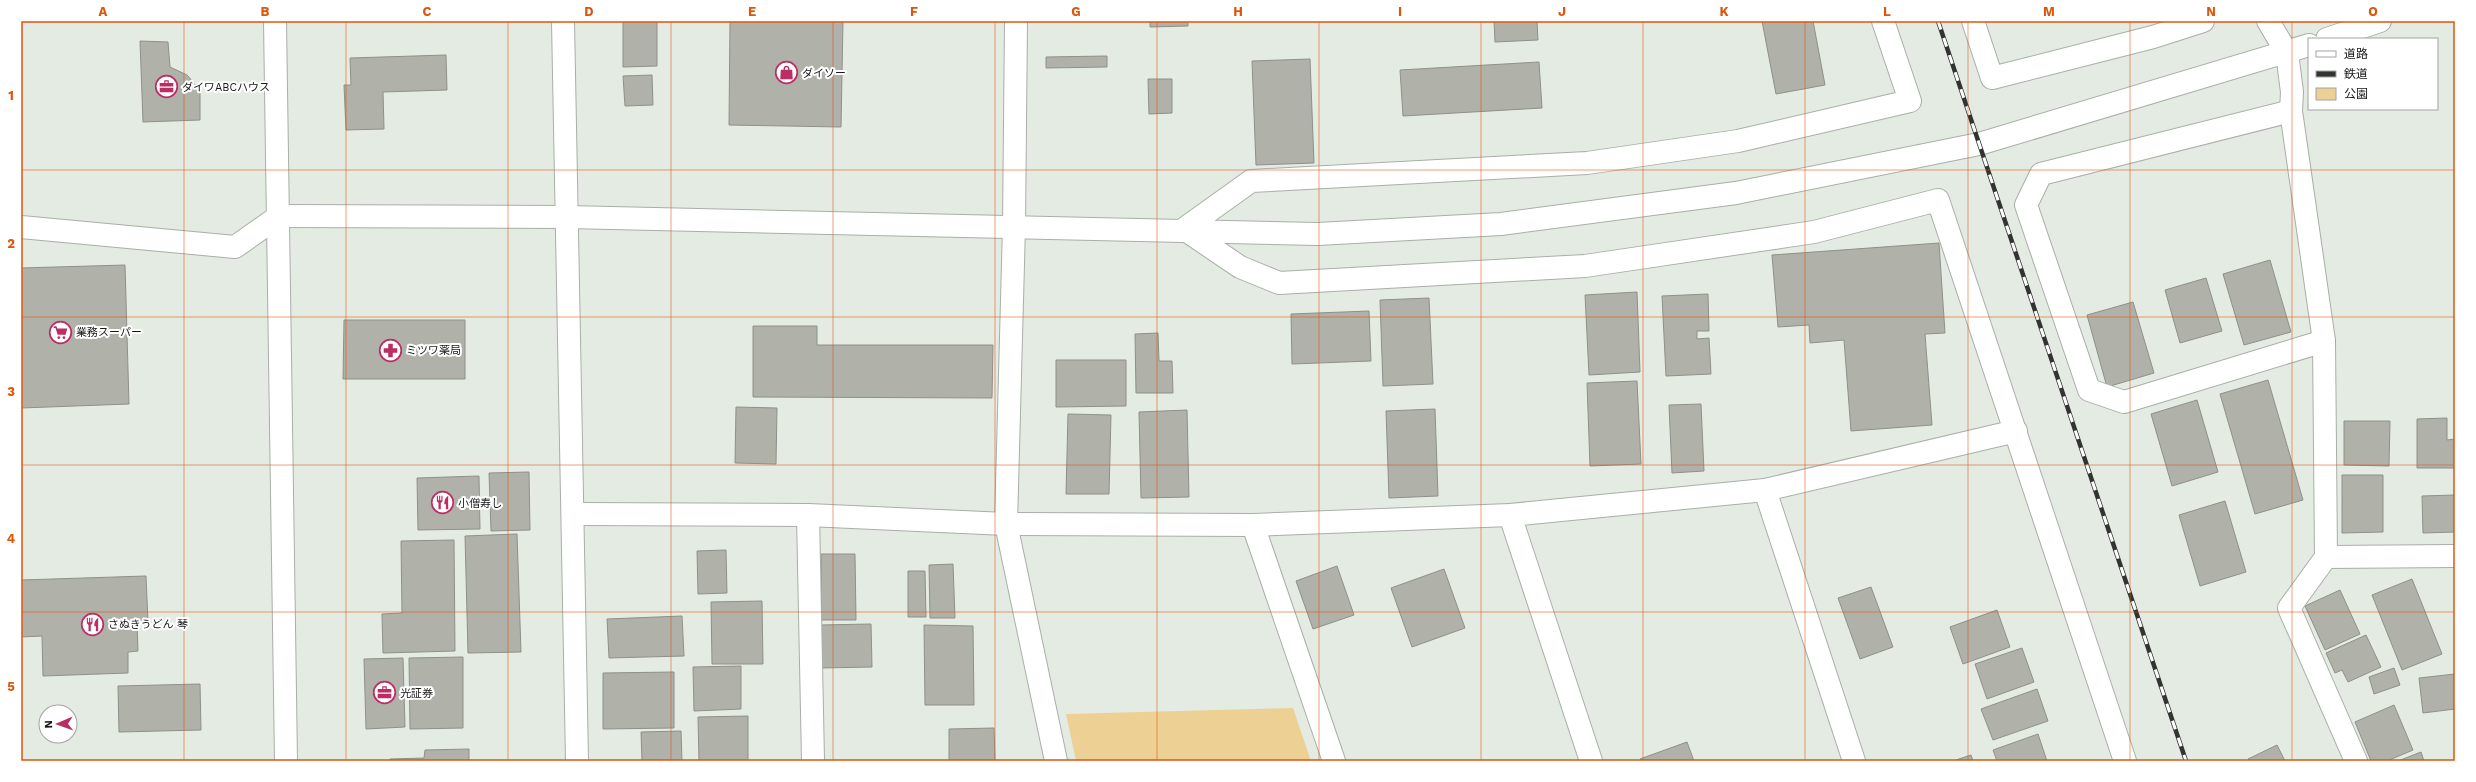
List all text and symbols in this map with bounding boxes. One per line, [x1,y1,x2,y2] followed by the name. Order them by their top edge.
[99,4,108,19] text: A
[261,4,270,19] text: B
[423,4,432,19] text: C
[584,4,594,19] text: D
[748,4,756,19] text: E
[910,4,918,19] text: F
[1071,4,1081,19] text: G
[1233,4,1243,19] text: H
[1398,4,1402,19] text: I
[1558,4,1566,19] text: J
[1719,4,1729,19] text: K
[1883,4,1891,19] text: L
[2043,4,2055,19] text: M
[2206,4,2216,19] text: N
[2368,4,2378,19] text: O
[2308,38,2438,110] legend
[2344,47,2368,61] text: 道路
[773,60,799,86] shop icon: ダイソー
[802,67,846,80] place label: ダイソー
[2344,67,2368,81] text: 鉄道
[153,74,179,100] office icon: ダイワABCハウス
[182,81,270,94] place label: ダイワABCハウス
[2344,87,2368,101] text: 公園
[8,88,14,103] text: 1
[7,236,15,251] text: 2
[47,319,73,345] supermarket icon: 業務スーパー
[76,326,142,339] place label: 業務スーパー
[378,337,404,363] pharmacy icon: ミツワ薬局
[406,344,461,357] place label: ミツワ薬局
[7,384,15,399] text: 3
[430,490,456,516] restaurant icon: 小僧寿し
[458,497,502,510] place label: 小僧寿し
[7,531,16,546] text: 4
[79,611,105,637] restaurant icon: さぬきうどん 琴
[108,618,188,631] place label: さぬきうどん 琴
[7,679,15,694] text: 5
[372,680,398,706] office icon: 光証券
[400,687,433,700] place label: 光証券
[38,704,78,744] north arrow
[42,720,55,729] text: N

